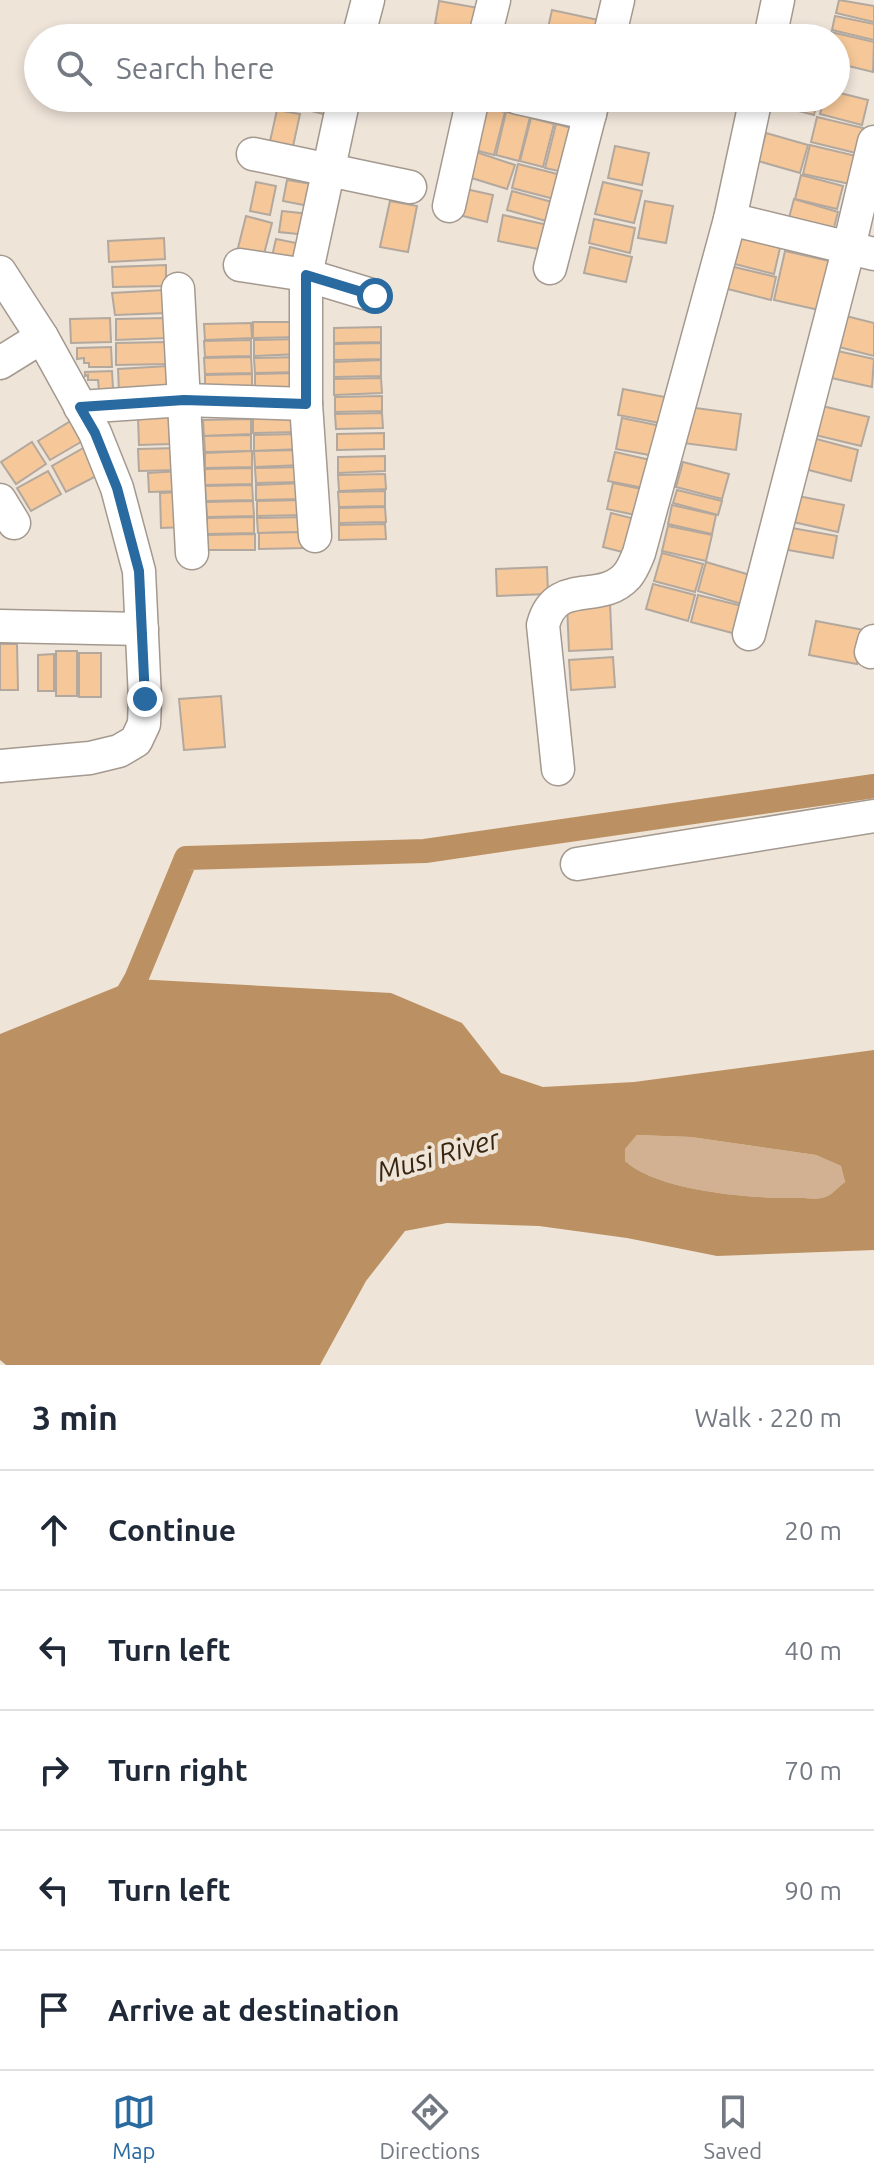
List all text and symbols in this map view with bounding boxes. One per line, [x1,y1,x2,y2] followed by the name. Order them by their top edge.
[24,24,850,112] search box
[52,46,96,90] icon: search
[116,51,275,85] text: Search here
[357,278,393,314] route start
[127,681,163,717] route end
[373,1122,504,1187] water label: Musi River
[32,1398,118,1436] text: 3 min
[694,1403,842,1432] text: Walk · 220 m
[32,1508,76,1552] icon: ahead
[108,1513,236,1547] text: Continue
[784,1516,842,1545] text: 20 m
[32,1628,76,1672] icon: left
[108,1633,230,1667] text: Turn left
[784,1636,842,1665] text: 40 m
[32,1748,76,1792] icon: right
[108,1753,248,1787] text: Turn right
[784,1756,842,1785] text: 70 m
[32,1868,76,1912] icon: left
[108,1873,230,1907] text: Turn left
[784,1876,842,1905] text: 90 m
[32,1988,76,2032] icon: arrive
[108,1993,400,2027] text: Arrive at destination
[112,2090,156,2163] tab: Map
[379,2090,480,2163] tab: Directions
[704,2090,762,2163] tab: Saved

